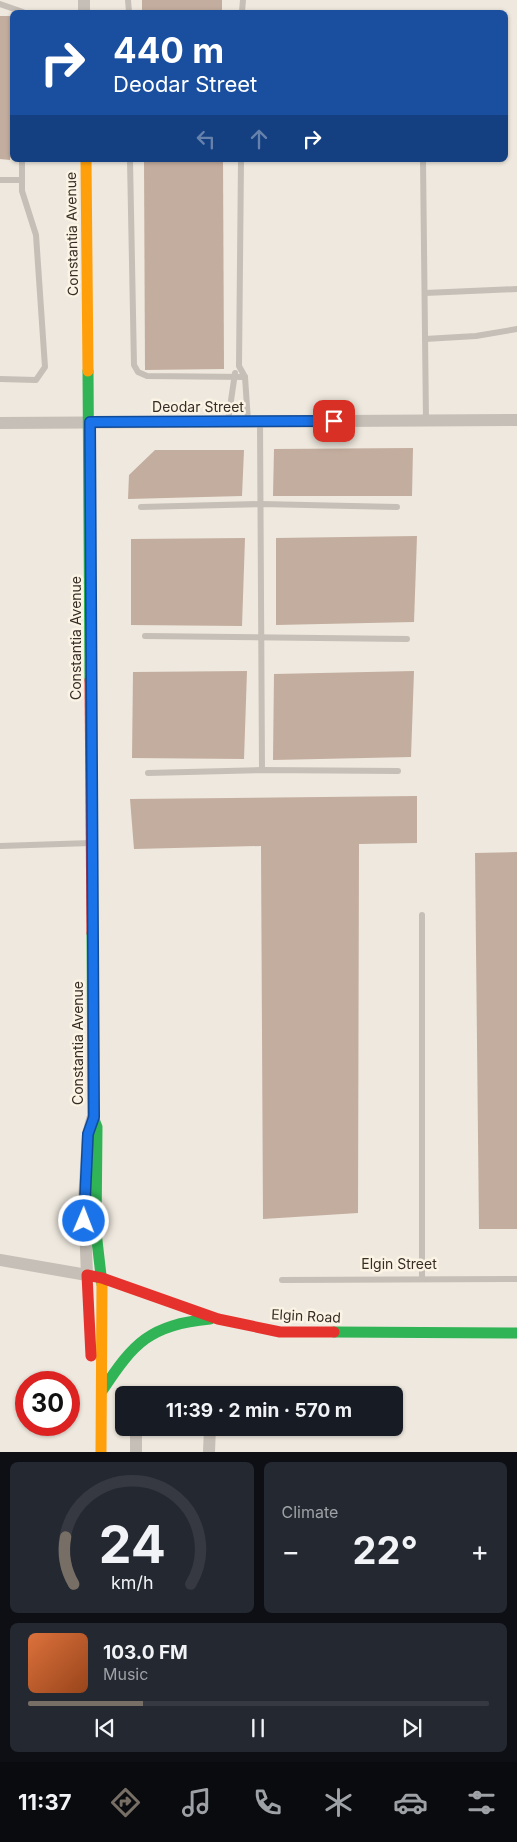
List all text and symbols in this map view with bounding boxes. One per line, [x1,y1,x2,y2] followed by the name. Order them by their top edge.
[113,29,224,71] text: 440 m
[30,30,95,95] icon: right
[113,71,257,97] text: Deodar Street
[192,125,220,153] icon: left
[245,125,273,153] icon: ahead
[298,125,326,153] icon: right
[62,172,81,296] street label: Constantia Avenue
[152,398,244,415] street label: Deodar Street
[313,400,355,442] pin
[320,407,348,435] icon: arrive
[67,576,84,700] street label: Constantia Avenue
[69,981,86,1105] street label: Constantia Avenue
[57,1194,109,1246] position arrow
[361,1255,437,1272] street label: Elgin Street
[271,1305,341,1326] street label: Elgin Road
[15,1371,80,1436] speed limit sign: 30
[166,1399,352,1422] text: 11:39 · 2 min · 570 m
[282,1502,338,1522] text: Climate
[98,1513,165,1576] text: 24
[353,1527,418,1573] text: 22°
[282,1534,300,1568] text: −
[470,1534,489,1568] text: +
[111,1572,153,1593] text: km/h
[103,1641,188,1664] text: 103.0 FM
[103,1664,148,1684] text: Music
[91,1714,119,1742] icon: previous
[244,1714,272,1742] icon: pause
[398,1714,426,1742] icon: next
[108,1785,143,1820] icon: directions
[179,1785,214,1820] icon: music
[250,1785,285,1820] icon: phone
[321,1785,356,1820] icon: climate
[393,1785,428,1820] icon: car
[464,1785,499,1820] icon: filters
[18,1789,71,1815] text: 11:37

